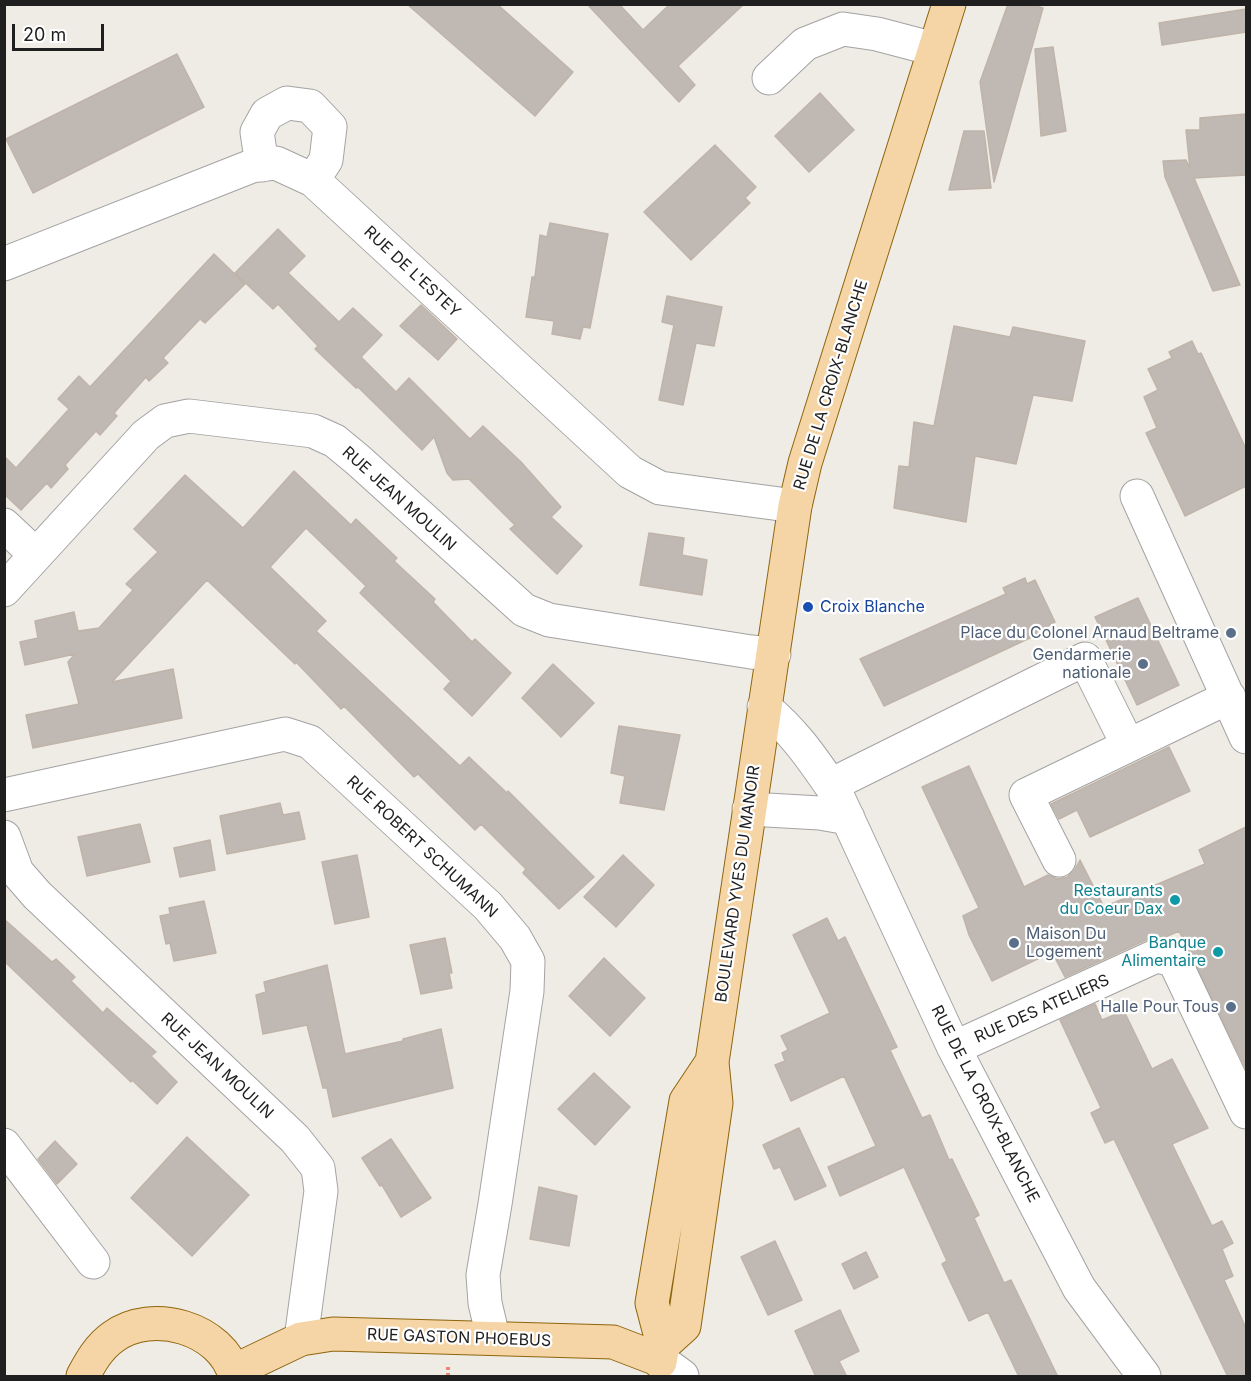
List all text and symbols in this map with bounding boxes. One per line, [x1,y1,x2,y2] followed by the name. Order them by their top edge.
[15,12,106,50] scale bar
[23,24,66,45] text: 20 m
[360,222,464,322] street label: RUE DE L'ESTEY
[790,278,872,492] street label: RUE DE LA CROIX-BLANCHE
[338,443,460,555] street label: RUE JEAN MOULIN
[820,597,925,617] place label: Croix Blanche
[801,600,815,614] marker: Croix Blanche
[960,623,1219,643] place label: Place du Colonel Arnaud Beltrame
[1224,626,1238,640] marker: Place du Colonel Arnaud Beltrame
[1032,645,1131,683] place label: Gendarmerie nationale
[1136,657,1150,671] marker: Gendarmerie nationale
[712,764,764,1004] street label: BOULEVARD YVES DU MANOIR
[343,772,501,922] street label: RUE ROBERT SCHUMANN
[1059,881,1163,919] place label: Restaurants du Coeur Dax
[1168,893,1182,907] marker: Restaurants du Coeur Dax
[1026,924,1106,962] place label: Maison Du Logement
[1121,933,1206,971] place label: Banque Alimentaire
[1007,936,1021,950] marker: Maison Du Logement
[1211,945,1225,959] marker: Banque Alimentaire
[972,971,1112,1047] street label: RUE DES ATELIERS
[1100,997,1219,1017] place label: Halle Pour Tous
[1224,1000,1238,1014] marker: Halle Pour Tous
[927,1002,1043,1206] street label: RUE DE LA CROIX-BLANCHE
[157,1009,277,1123] street label: RUE JEAN MOULIN
[366,1325,552,1351] street label: RUE GASTON PHOEBUS

